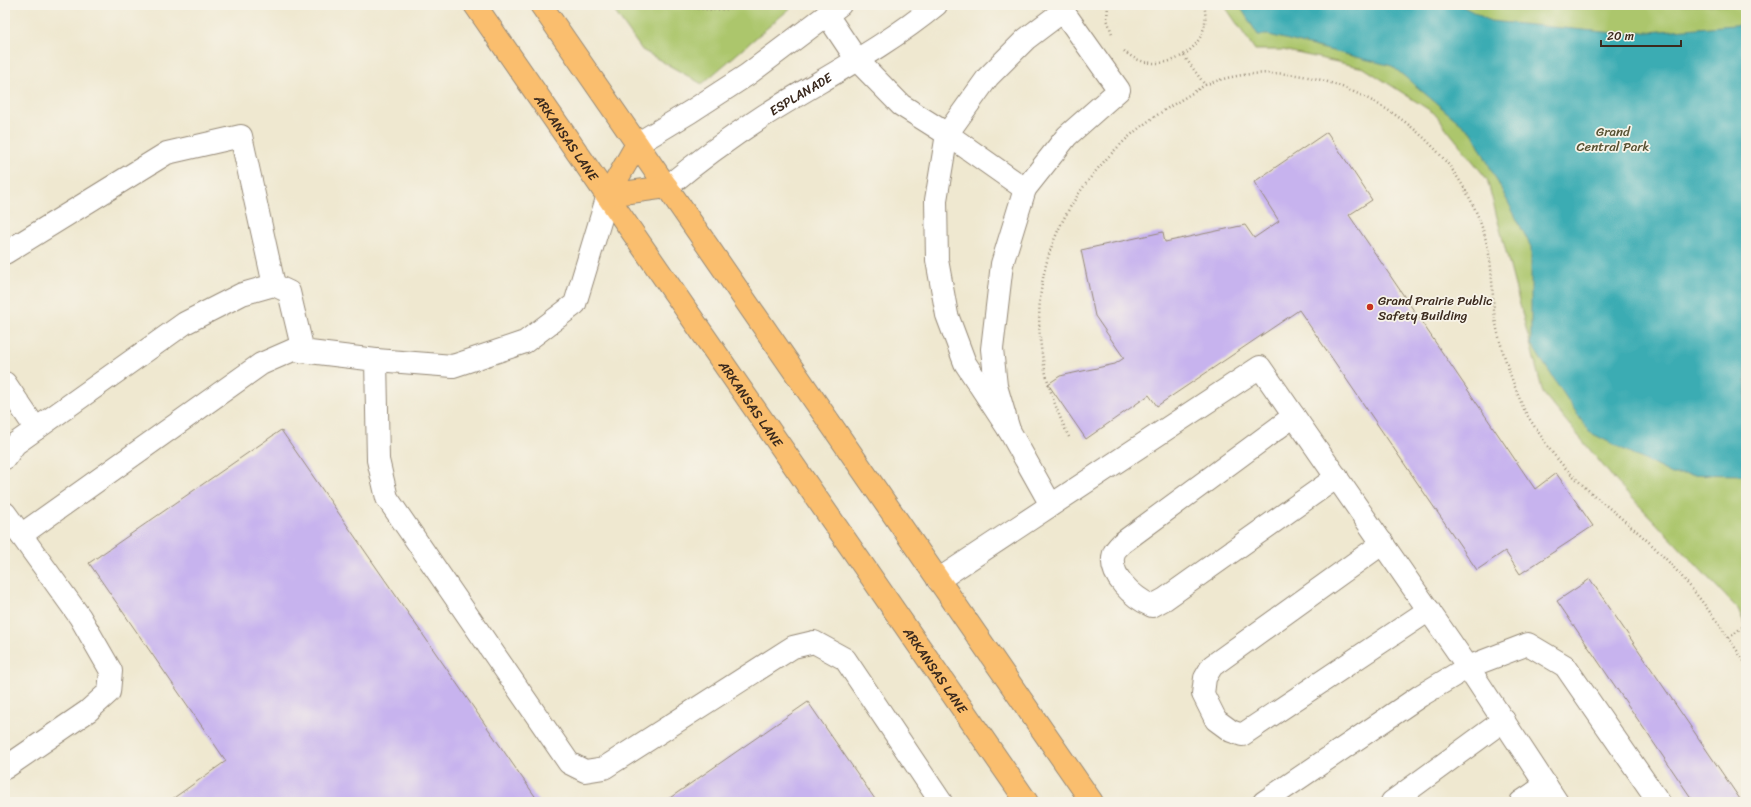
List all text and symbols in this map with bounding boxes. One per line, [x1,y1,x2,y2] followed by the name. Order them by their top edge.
[1601,22,1681,48] scale bar
[1607,25,1634,47] text: 20 m
[764,65,837,121] street label: ESPLANADE
[528,89,605,186] street label: ARKANSAS LANE
[1576,120,1650,158] park label: Grand Central Park
[1378,289,1493,327] place label: Grand Prairie Public Safety Building
[1365,302,1375,312] marker: Grand Prairie Public Safety Building
[712,355,790,452] street label: ARKANSAS LANE
[897,621,974,719] street label: ARKANSAS LANE

